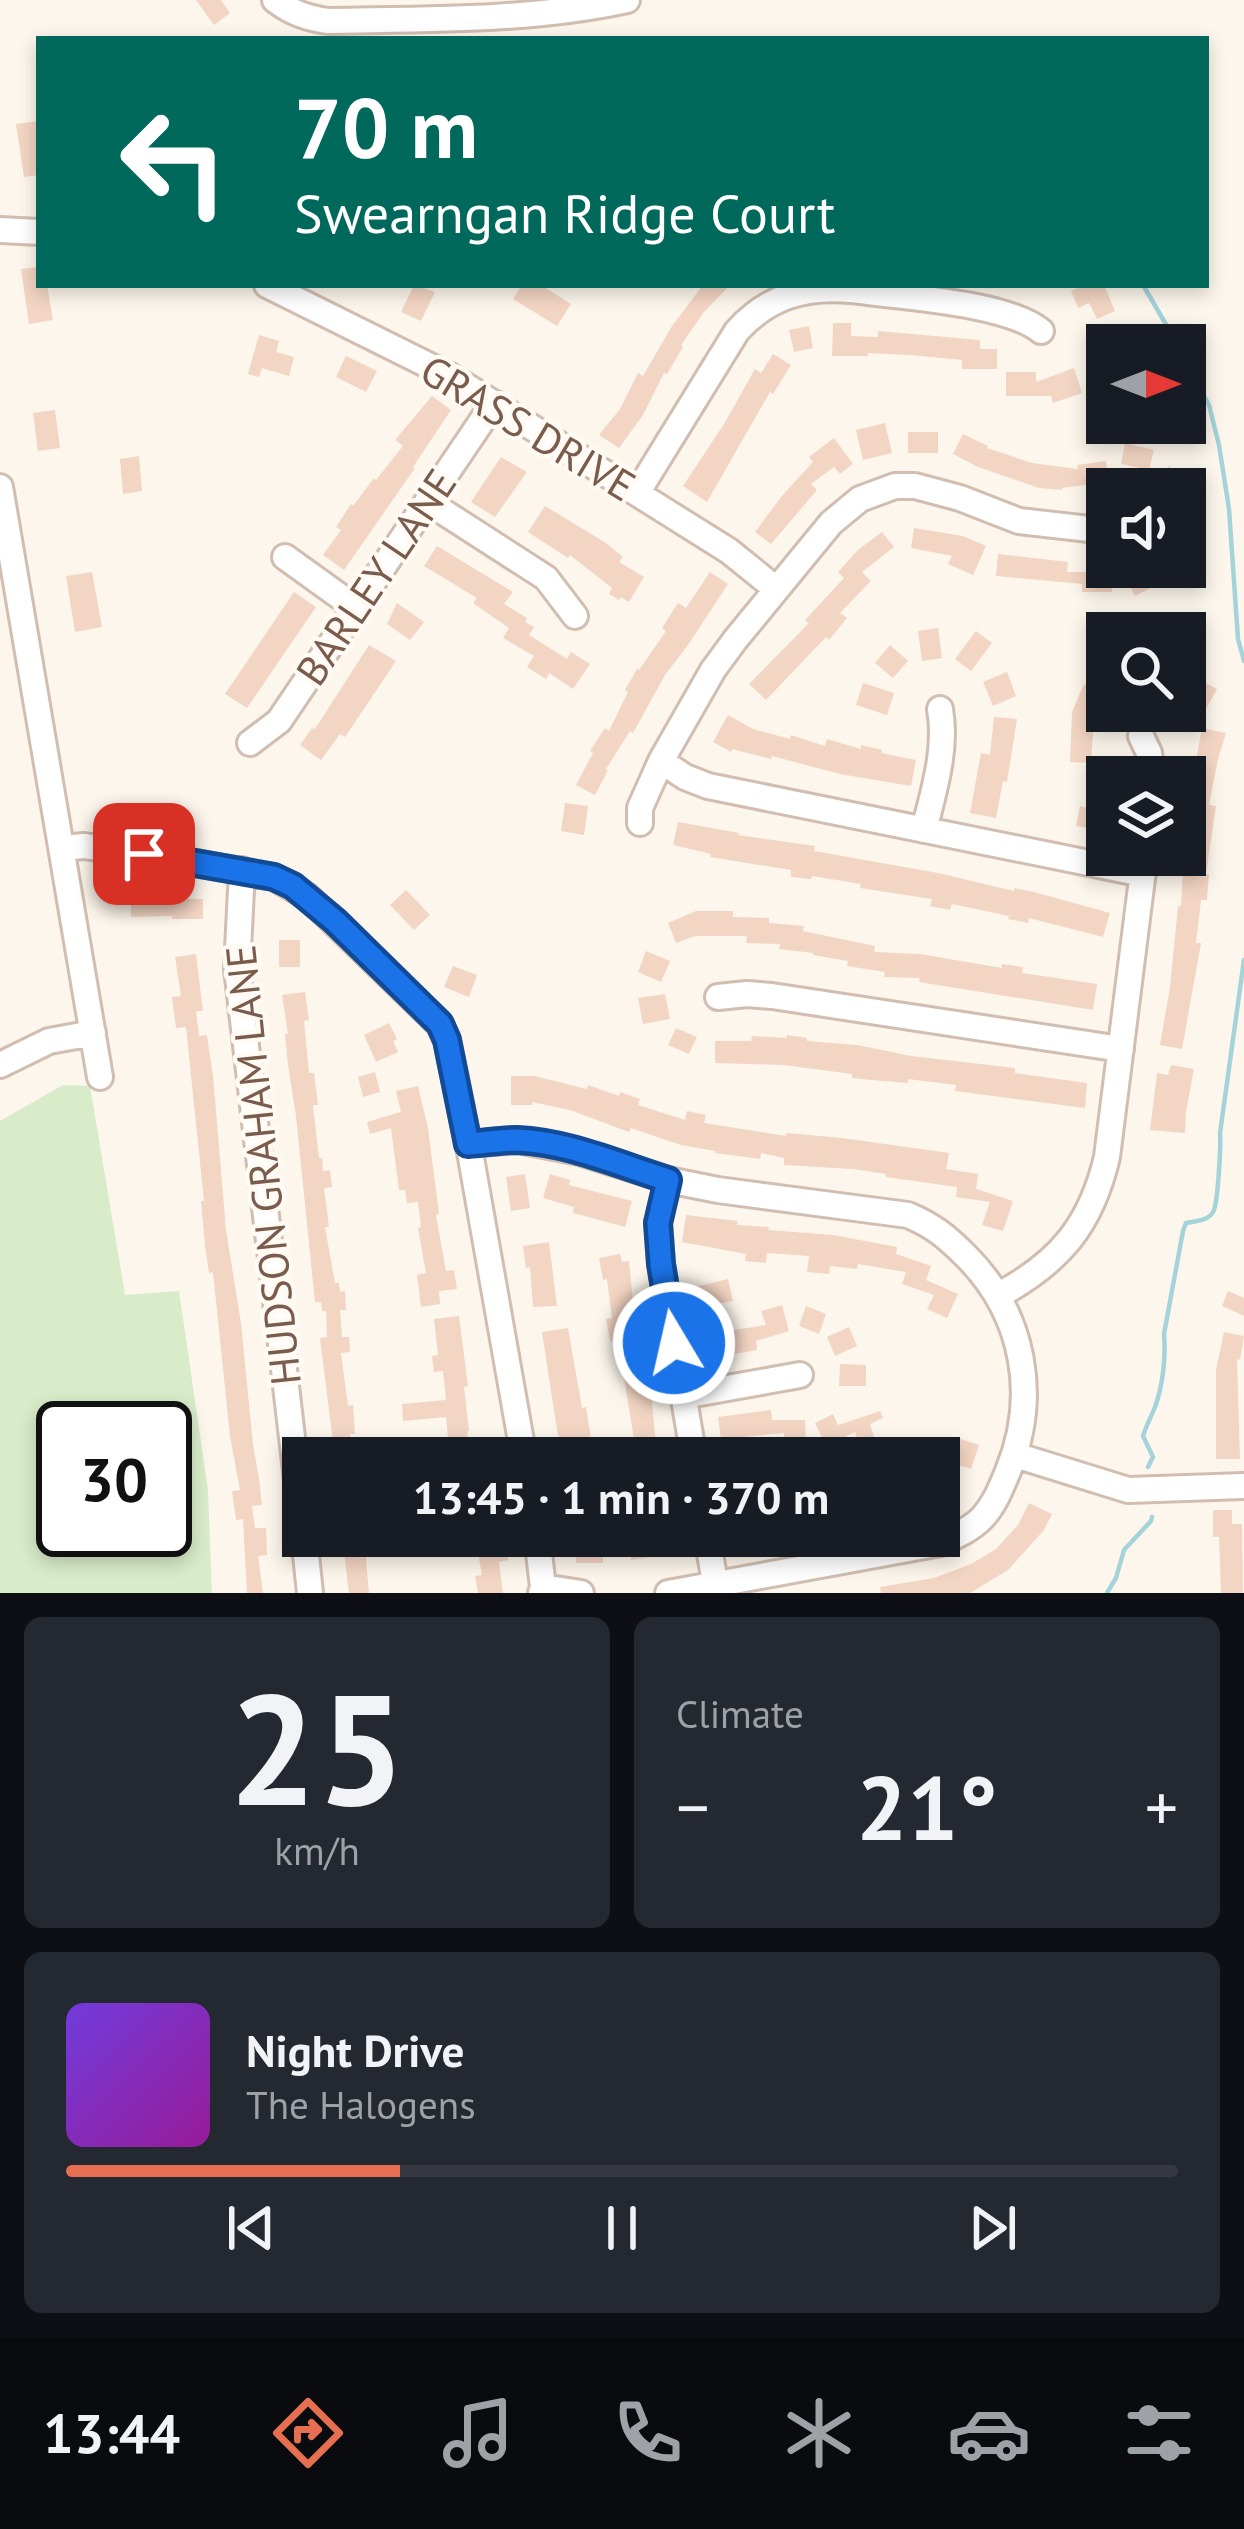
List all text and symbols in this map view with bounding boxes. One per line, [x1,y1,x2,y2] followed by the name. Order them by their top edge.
[294,72,478,181] text: 70 m
[96,84,252,240] icon: left
[294,178,835,248] text: Swearngan Ridge Court
[1086,324,1206,444] north arrow
[1086,324,1206,876] map controls
[411,342,646,513] street label: GRASS DRIVE
[283,458,468,695] street label: BARLEY LANE
[1086,468,1206,588] button: sound
[1086,612,1206,732] button: search
[1086,756,1206,876] button: layers
[93,803,195,905] pin
[111,821,177,887] icon: arrive
[212,942,313,1388] street label: HUDSON GRAHAM LANE
[611,1280,737,1406] position arrow
[36,1401,192,1557] speed limit sign: 30
[413,1468,829,1526] text: 13:45 · 1 min · 370 m
[229,1646,405,1848] text: 25
[676,1688,804,1739] text: Climate
[856,1748,998,1865] text: 21°
[676,1764,709,1849] text: −
[1145,1764,1178,1849] text: +
[274,1825,360,1876] text: km/h
[246,2021,464,2079] text: Night Drive
[246,2079,476,2130] text: The Halogens
[218,2195,284,2261] icon: previous
[589,2195,655,2261] icon: pause
[960,2195,1026,2261] icon: next
[266,2391,350,2475] icon: directions
[436,2391,520,2475] icon: music
[606,2391,690,2475] icon: phone
[777,2391,861,2475] icon: climate
[947,2391,1031,2475] icon: car
[1117,2391,1201,2475] icon: filters
[43,2398,180,2468] text: 13:44

